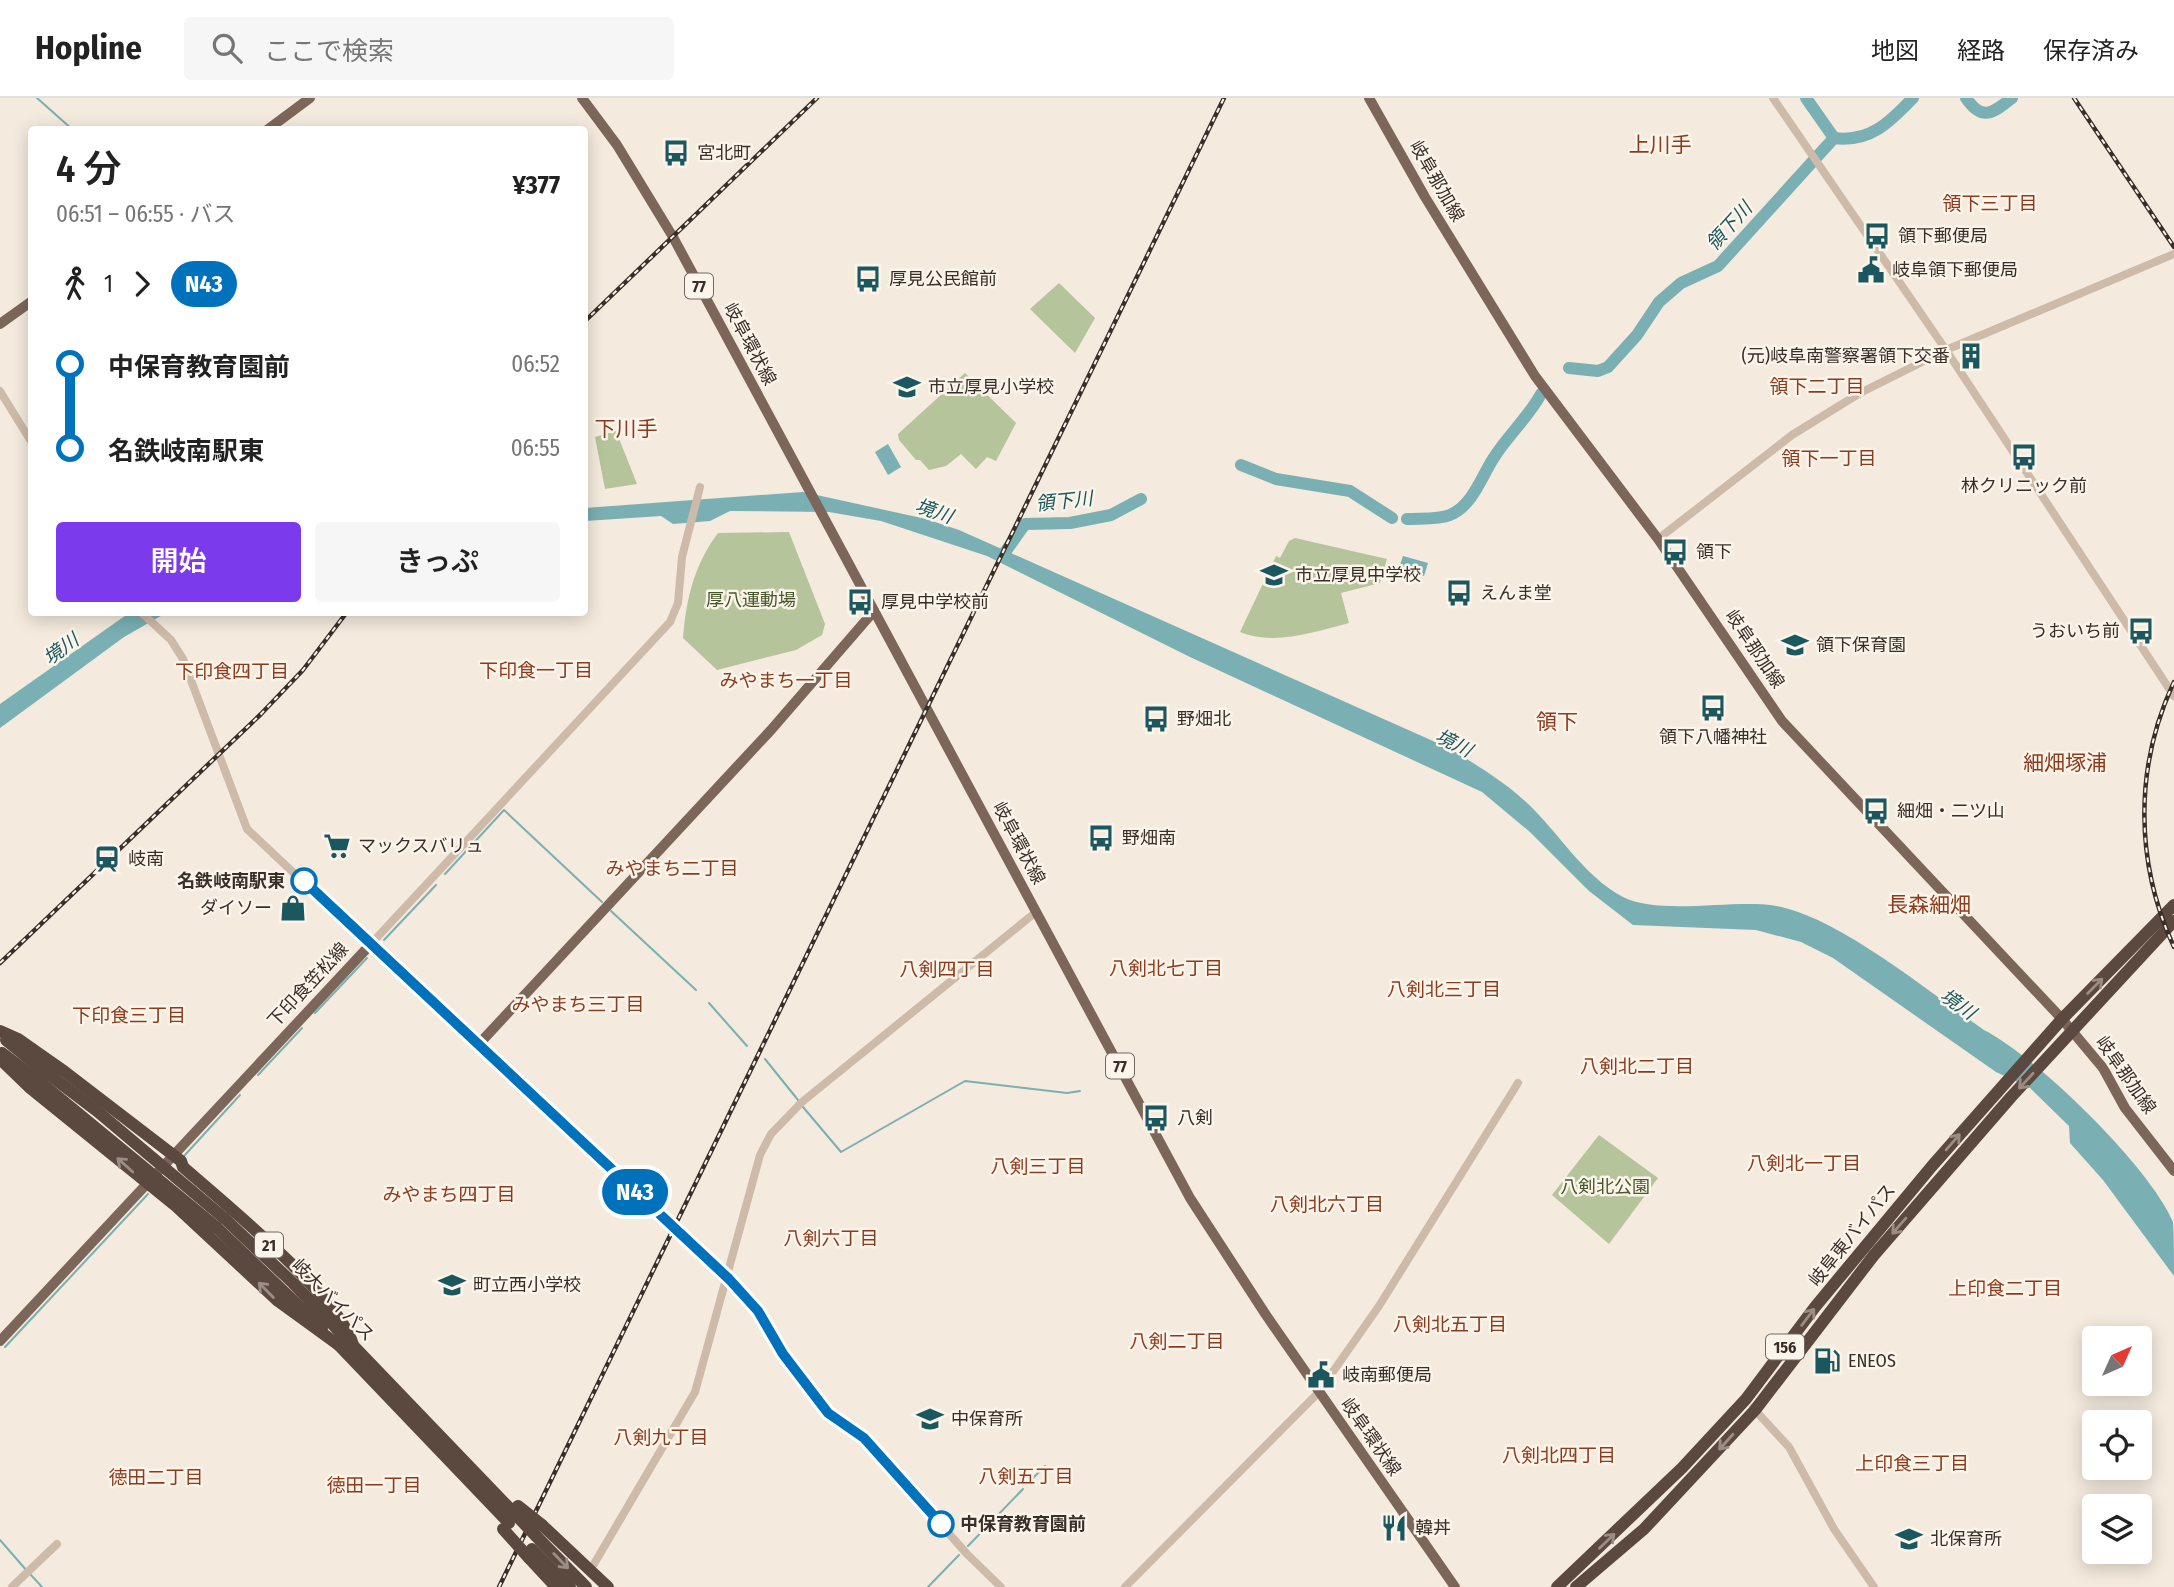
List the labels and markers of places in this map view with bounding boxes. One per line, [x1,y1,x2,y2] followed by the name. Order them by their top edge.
[661,138,691,168] bus stop icon: 宮北町
[697,142,751,164] place label: 宮北町
[1862,221,1892,251] bus stop icon: 領下郵便局
[1898,225,1988,247] place label: 領下郵便局
[1856,255,1886,285] public building icon: 岐阜領下郵便局
[1892,259,2018,281] place label: 岐阜領下郵便局
[853,264,883,294] bus stop icon: 厚見公民館前
[889,268,997,290] place label: 厚見公民館前
[1956,341,1986,371] building icon: (元)岐阜南警察署領下交番
[1741,345,1950,367] place label: (元)岐阜南警察署領下交番
[892,372,922,402] school or university icon: 市立厚見小学校
[928,376,1054,398] place label: 市立厚見小学校
[2009,442,2039,472] bus stop icon: 林クリニック前
[1961,475,2087,497] place label: 林クリニック前
[1660,537,1690,567] bus stop icon: 領下
[1696,541,1732,563] place label: 領下
[1259,560,1289,590] school or university icon: 市立厚見中学校
[1295,564,1421,586] place label: 市立厚見中学校
[1444,578,1474,608] bus stop icon: えんま堂
[1480,582,1552,604] place label: えんま堂
[845,587,875,617] bus stop icon: 厚見中学校前
[881,591,989,613] place label: 厚見中学校前
[2126,616,2156,646] bus stop icon: うおいち前
[2030,620,2120,642] place label: うおいち前
[1780,630,1810,660] school or university icon: 領下保育園
[1816,634,1906,656] place label: 領下保育園
[1698,693,1728,723] bus stop icon: 領下八幡神社
[1141,704,1171,734] bus stop icon: 野畑北
[1177,708,1231,730] place label: 野畑北
[1659,726,1767,748] place label: 領下八幡神社
[1861,796,1891,826] bus stop icon: 細畑・二ツ山
[1897,800,2005,822] place label: 細畑・二ツ山
[1086,823,1116,853] bus stop icon: 野畑南
[1122,827,1176,849] place label: 野畑南
[322,831,352,861] supermarket icon: マックスバリュ
[358,835,483,857] place label: マックスバリュ
[92,844,122,874] station icon: 岐南
[128,848,164,870] place label: 岐南
[291,868,317,894] marker: 名鉄岐南駅東
[177,870,285,892] place label: 名鉄岐南駅東
[278,893,308,923] shop icon: ダイソー
[200,897,272,919] place label: ダイソー
[1141,1103,1171,1133] bus stop icon: 八剣
[1177,1107,1213,1129] place label: 八剣
[437,1270,467,1300] school or university icon: 町立西小学校
[473,1274,581,1296] place label: 町立西小学校
[1812,1346,1842,1376] fuel station icon: ENEOS
[1848,1350,1896,1372] place label: ENEOS
[1306,1360,1336,1390] public building icon: 岐南郵便局
[1342,1364,1432,1386] place label: 岐南郵便局
[915,1404,945,1434] school or university icon: 中保育所
[951,1408,1023,1430] place label: 中保育所
[928,1511,954,1537] marker: 中保育教育園前
[960,1513,1086,1535] place label: 中保育教育園前
[1379,1513,1409,1543] restaurant icon: 韓丼
[1415,1517,1451,1539] place label: 韓丼
[1894,1524,1924,1554] school or university icon: 北保育所
[1930,1528,2002,1550] place label: 北保育所

